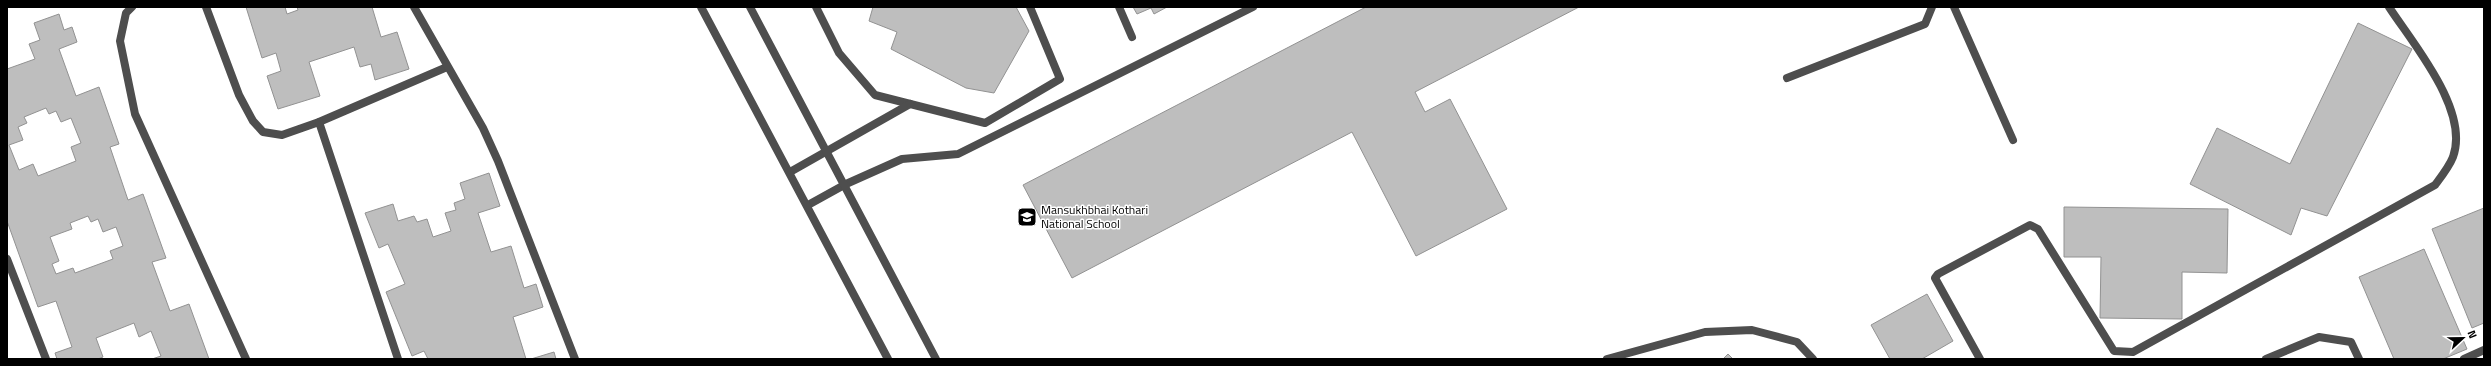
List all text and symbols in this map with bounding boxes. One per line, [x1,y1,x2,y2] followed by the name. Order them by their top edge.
[1041,200,1148,233] place label: Mansukhbhai Kothari National School
[1016,206,1038,228] school or university icon: Mansukhbhai Kothari National School
[2443,318,2483,358] north arrow
[2463,328,2481,341] text: N

